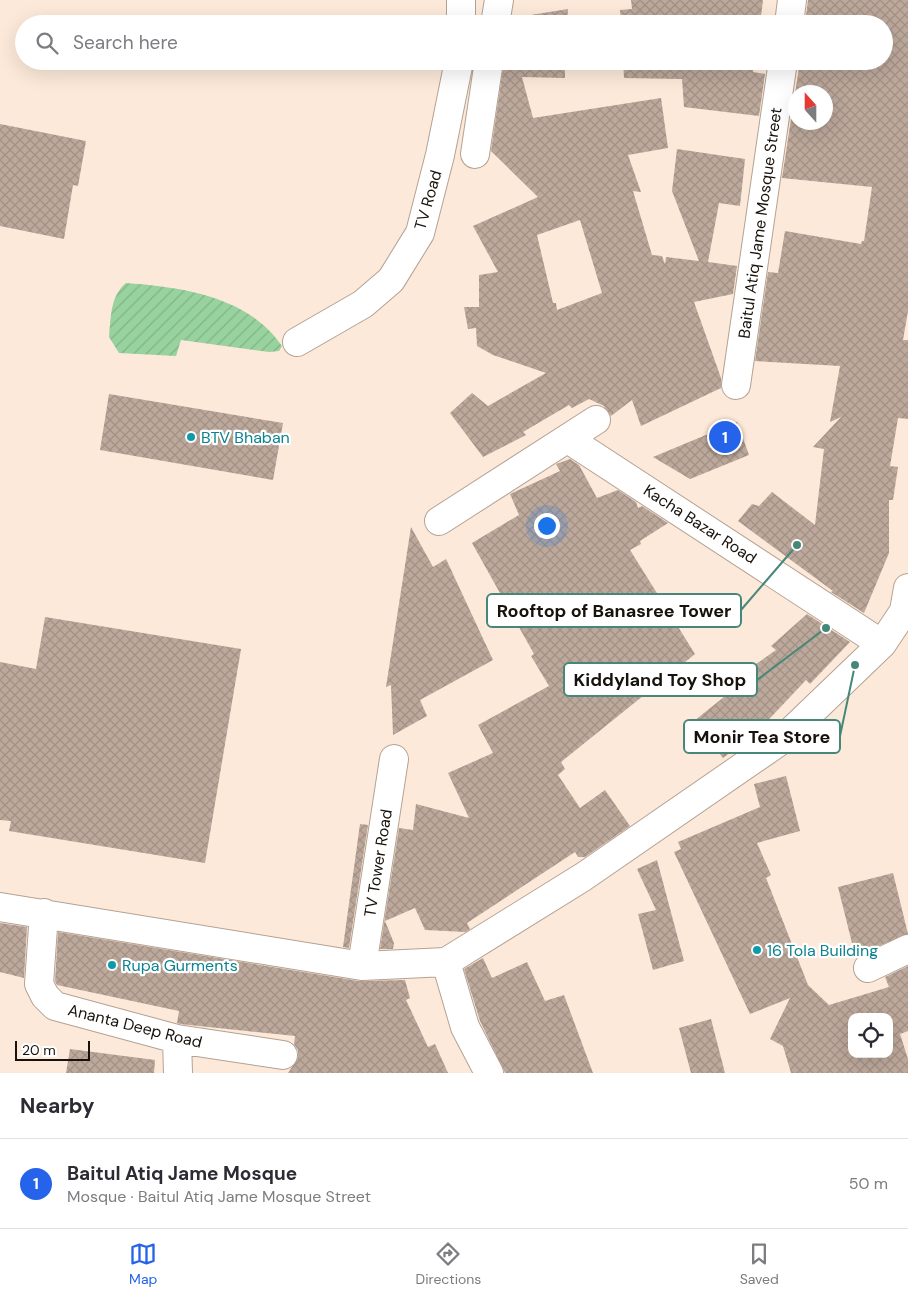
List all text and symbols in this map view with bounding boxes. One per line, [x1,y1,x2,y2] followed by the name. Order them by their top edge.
[15,15,893,70] search box
[33,29,61,57] icon: search
[73,30,178,55] text: Search here
[788,85,833,130] north arrow
[733,106,787,340] street label: Baitul Atiq Jame Mosque Street
[409,168,447,232] street label: TV Road
[709,418,741,456] pin: 1
[201,427,290,448] place label: BTV Bhaban
[185,431,197,443] marker: BTV Bhaban
[639,480,761,568] street label: Kacha Bazar Road
[534,513,560,539] your location
[487,594,741,627] callout: Rooftop of Banasree Tower
[497,599,731,623] text: Rooftop of Banasree Tower
[564,663,757,696] callout: Kiddyland Toy Shop
[574,668,746,692] text: Kiddyland Toy Shop
[684,720,840,753] callout: Monir Tea Store
[694,725,831,749] text: Monir Tea Store
[359,807,397,919] street label: TV Tower Road
[767,940,878,961] place label: 16 Tola Building
[751,944,763,956] marker: 16 Tola Building
[122,955,238,976] place label: Rupa Gurments
[106,959,118,971] marker: Rupa Gurments
[66,999,204,1053] street label: Ananta Deep Road
[848,1013,893,1058] map controls
[848,1013,893,1058] button: locate
[15,1038,90,1061] scale bar
[22,1041,56,1059] text: 20 m
[20,1092,94,1120] text: Nearby
[67,1161,297,1186] text: Baitul Atiq Jame Mosque
[33,1173,39,1194] text: 1
[849,1173,888,1194] text: 50 m
[67,1186,371,1207] text: Mosque · Baitul Atiq Jame Mosque Street
[129,1240,157,1288] tab: Map
[416,1240,481,1288] tab: Directions
[740,1240,779,1288] tab: Saved

